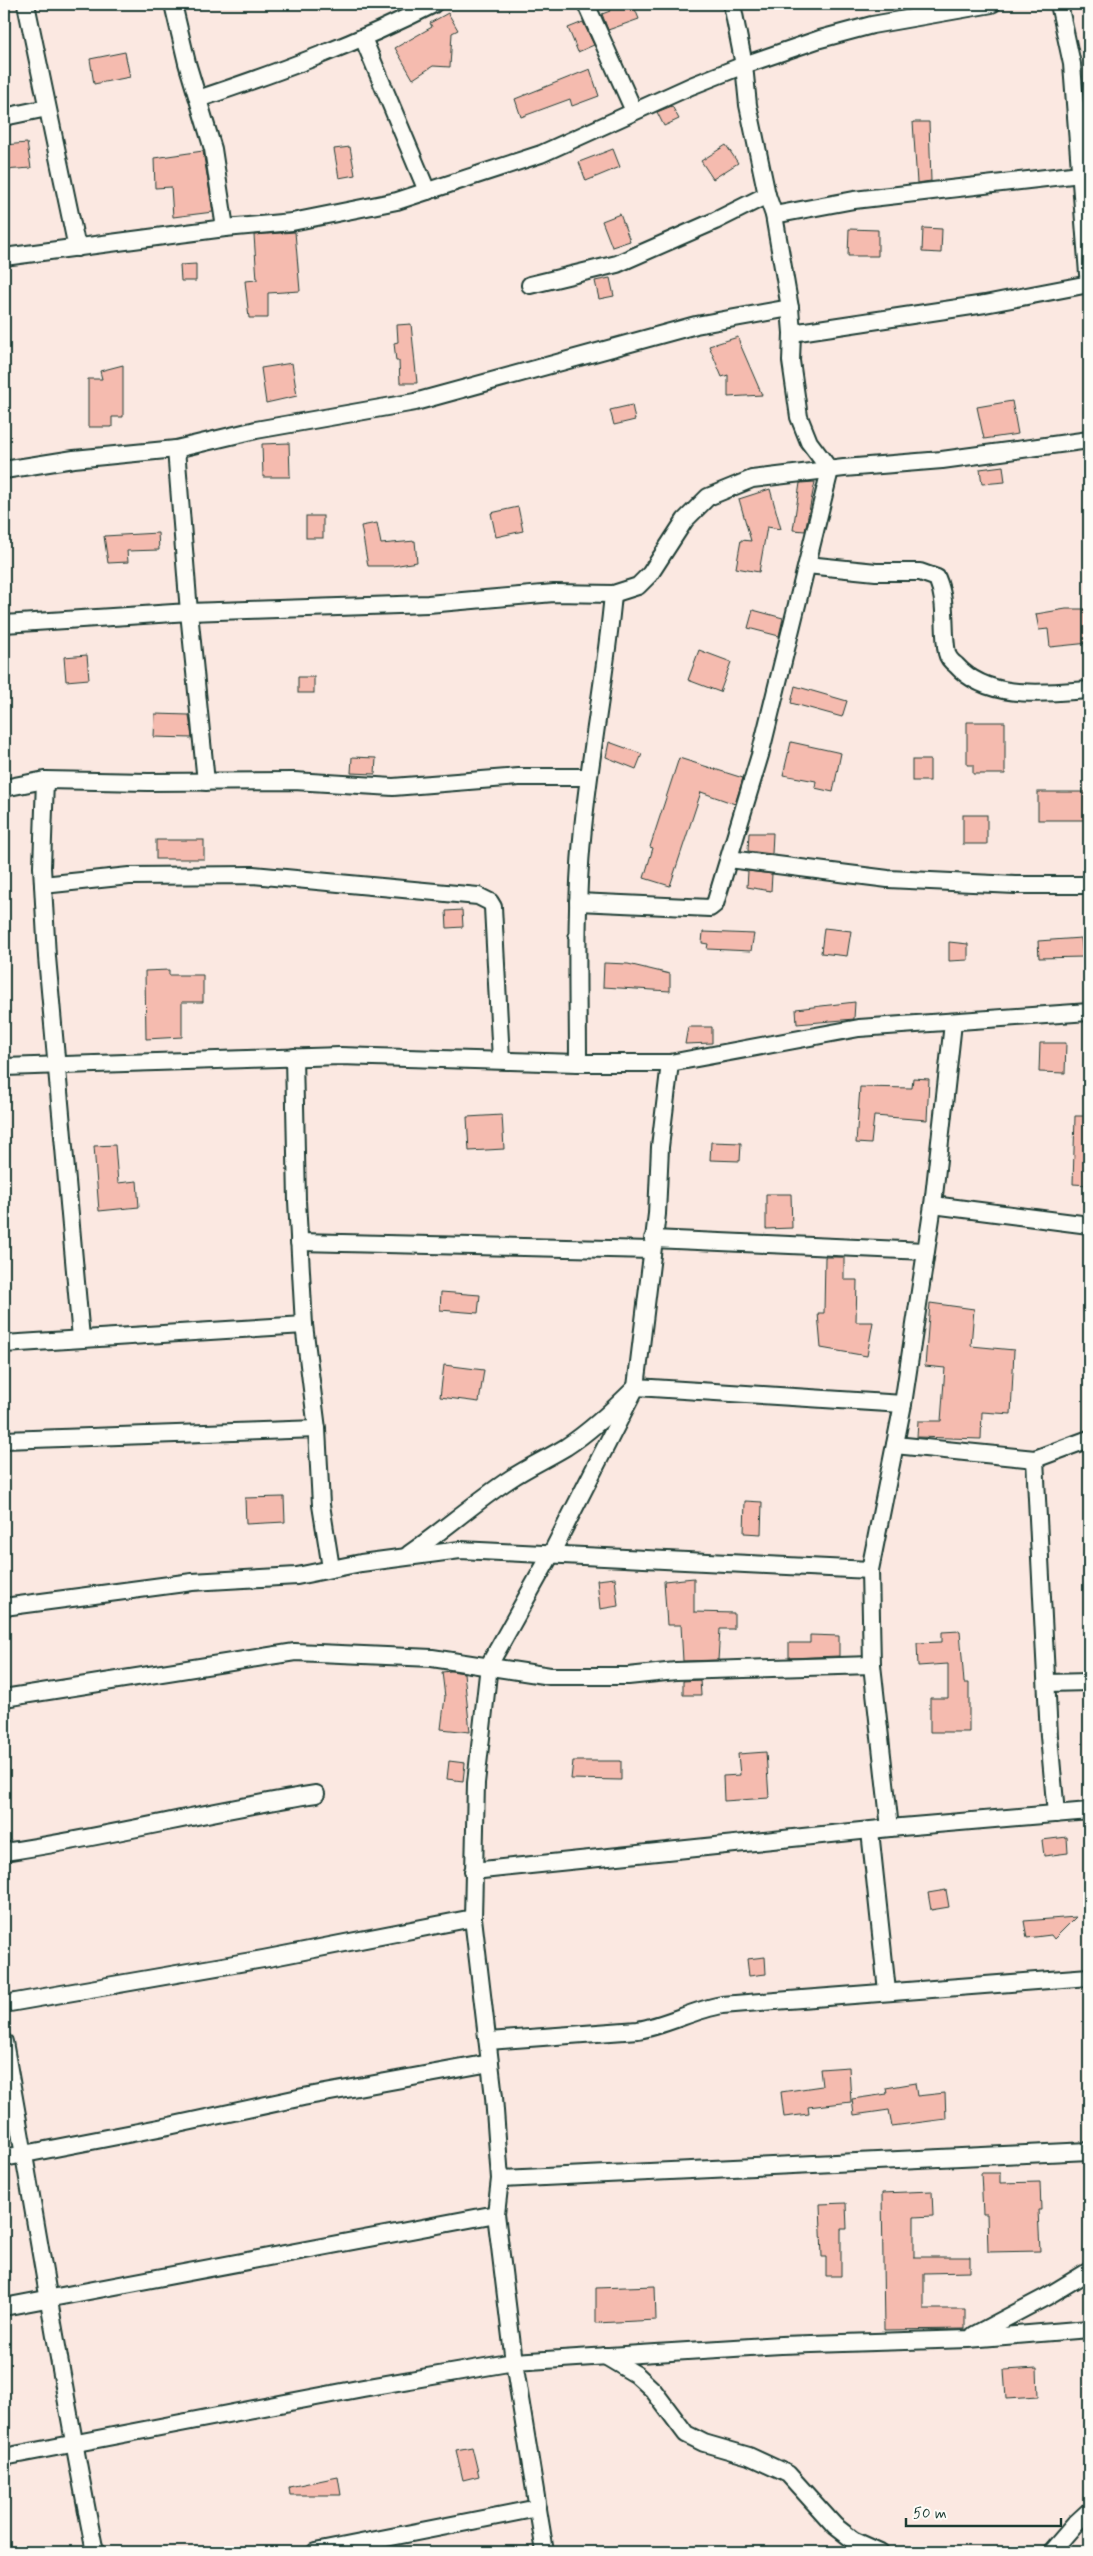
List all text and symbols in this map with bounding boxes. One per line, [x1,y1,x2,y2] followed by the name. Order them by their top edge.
[906,2496,1060,2528] scale bar
[913,2504,947,2524] text: 50 m

